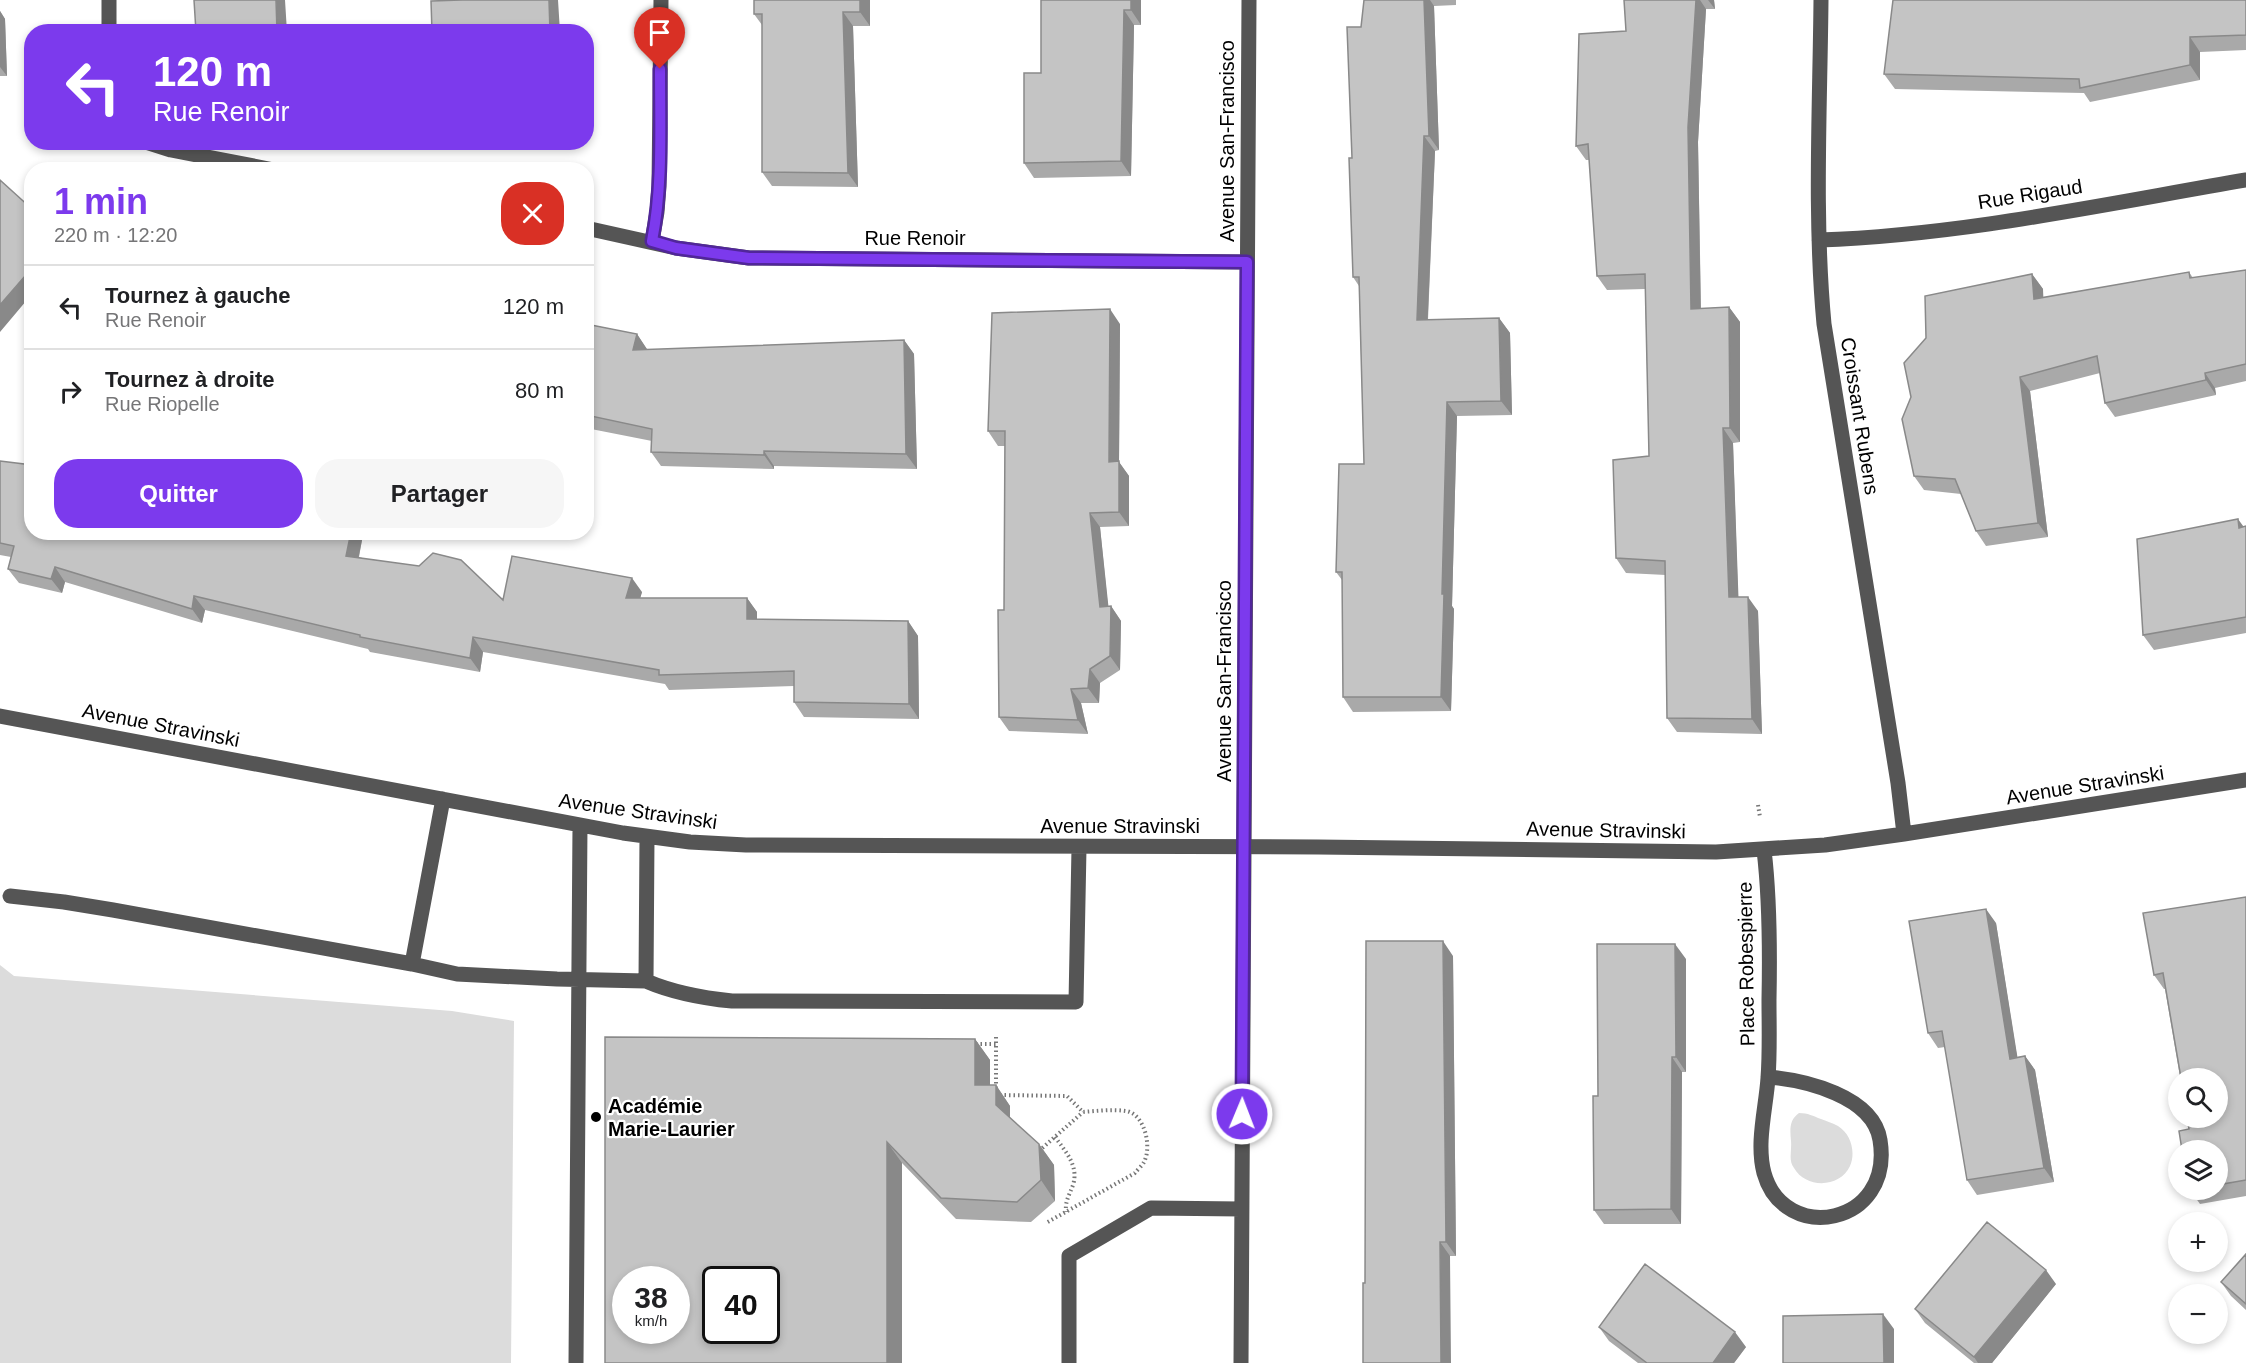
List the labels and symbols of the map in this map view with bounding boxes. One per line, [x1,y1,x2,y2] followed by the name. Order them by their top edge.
[634,7,685,69] pin
[1216,40,1238,242] street label: Avenue San-Francisco
[1976,175,2084,213] street label: Rue Rigaud
[864,227,966,249] street label: Rue Renoir
[1837,336,1883,496] street label: Croissant Rubens
[1213,580,1235,782] street label: Avenue San-Francisco
[81,699,241,751] street label: Avenue Stravinski
[2004,762,2166,808] street label: Avenue Stravinski
[557,789,719,833] street label: Avenue Stravinski
[1040,815,1200,837] street label: Avenue Stravinski
[1526,818,1686,842] street label: Avenue Stravinski
[1734,882,1758,1046] street label: Place Robespierre
[1210,1082,1274,1146] position arrow
[608,1095,735,1140] place label: Académie Marie-Laurier
[589,1110,603,1124] marker: Académie Marie-Laurier
[702,1266,780,1344] speed limit sign: 40

